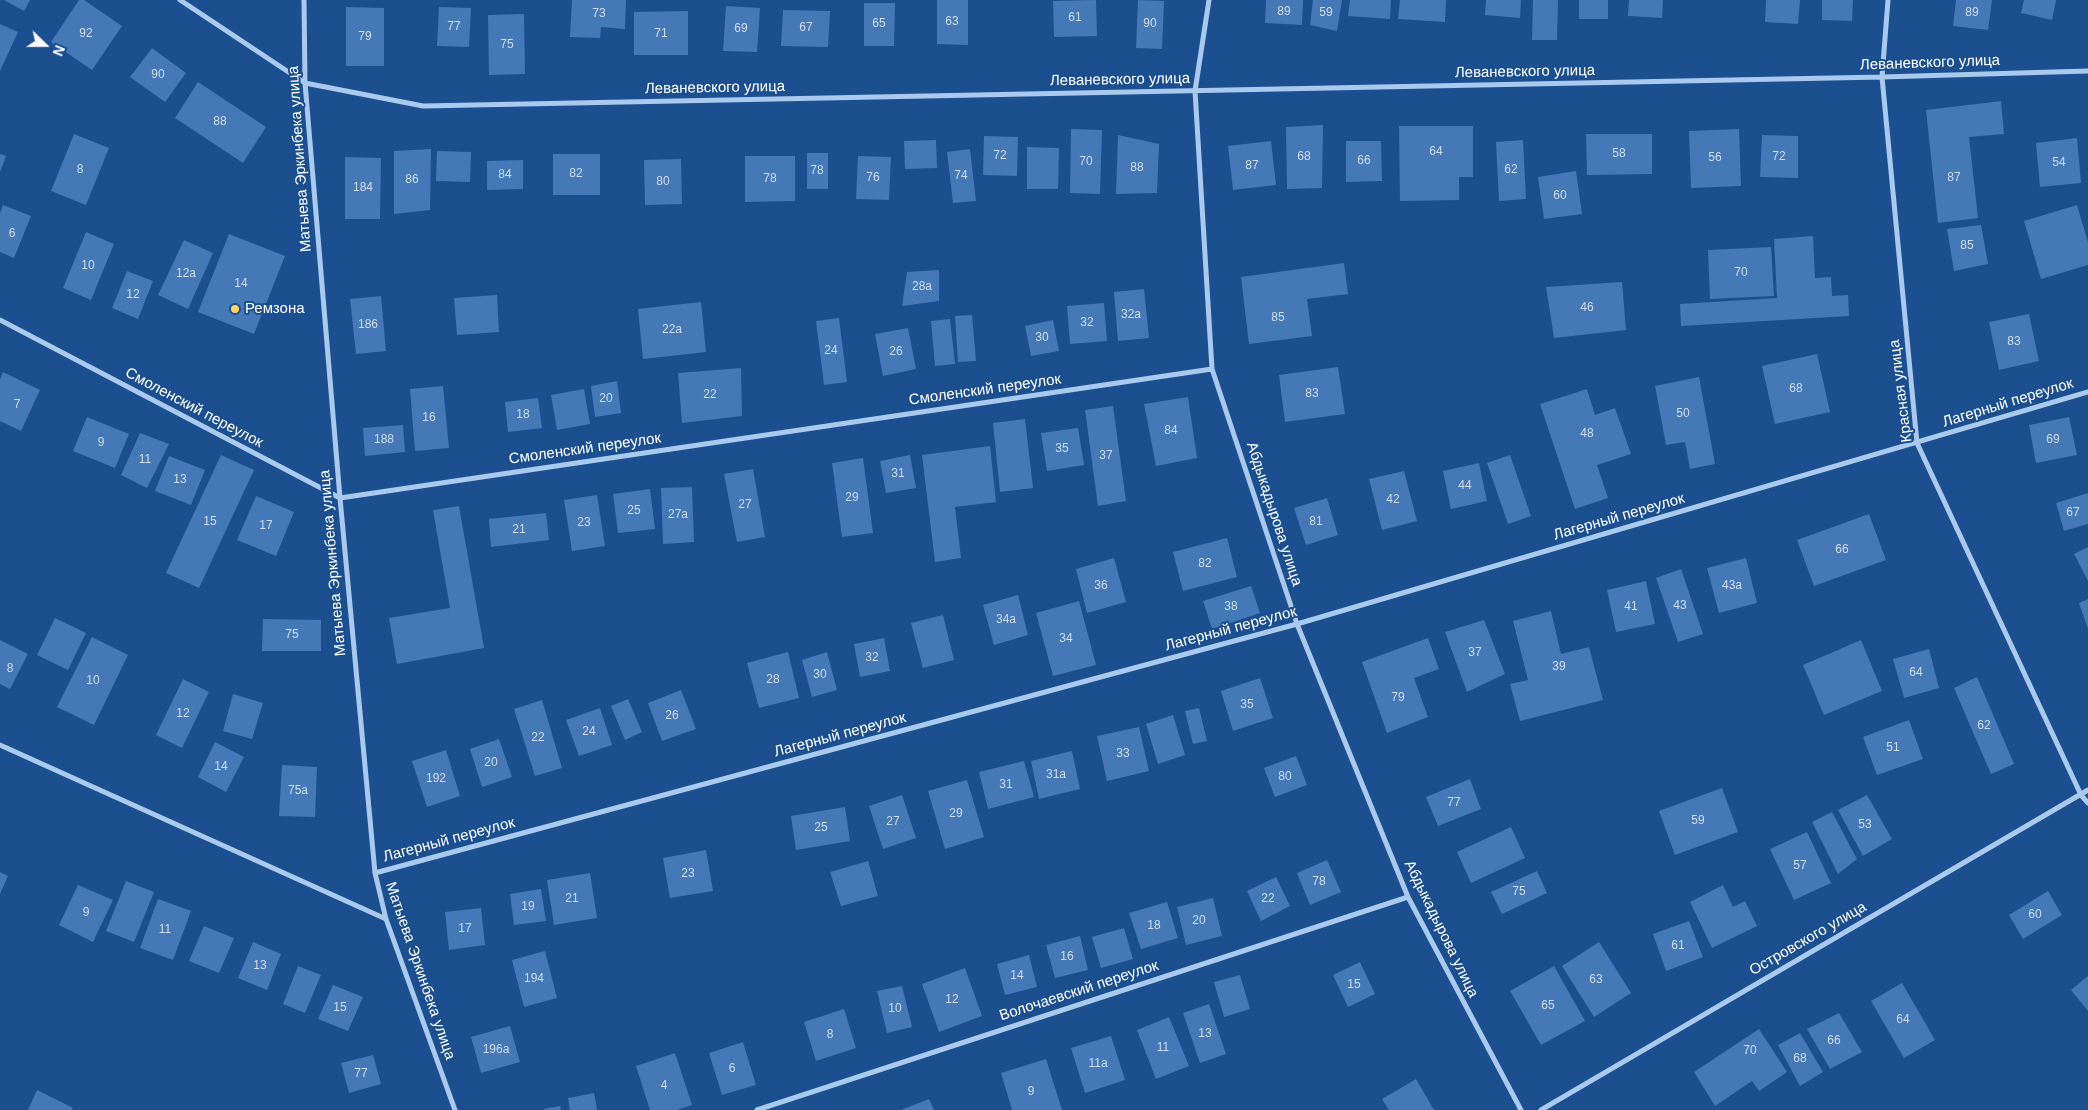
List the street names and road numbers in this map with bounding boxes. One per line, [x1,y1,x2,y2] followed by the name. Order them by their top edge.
[1860,52,2000,74] street label: Леваневского улица
[1455,62,1595,82] street label: Леваневского улица
[285,65,315,253] street label: Матыева Эркинбека улица
[1050,70,1190,90] street label: Леваневского улица
[645,78,785,98] street label: Леваневского улица
[1886,339,1916,443] street label: Красная улица
[122,364,266,452] street label: Смоленский переулок
[908,370,1062,410] street label: Смоленский переулок
[1941,375,2075,431] street label: Лагерный переулок
[508,429,662,469] street label: Смоленский переулок
[1242,440,1306,588] street label: Абдыкадырова улица
[316,469,350,657] street label: Матыева Эркинбека улица
[1551,490,1687,544] street label: Лагерный переулок
[1163,603,1299,655] street label: Лагерный переулок
[772,709,908,761] street label: Лагерный переулок
[381,814,517,866] street label: Лагерный переулок
[1400,857,1482,1001] street label: Абдыкадырова улица
[381,880,459,1062] street label: Матыева Эркинбека улица
[1746,898,1870,980] street label: Островского улица
[997,957,1161,1025] street label: Волочаевский переулок

